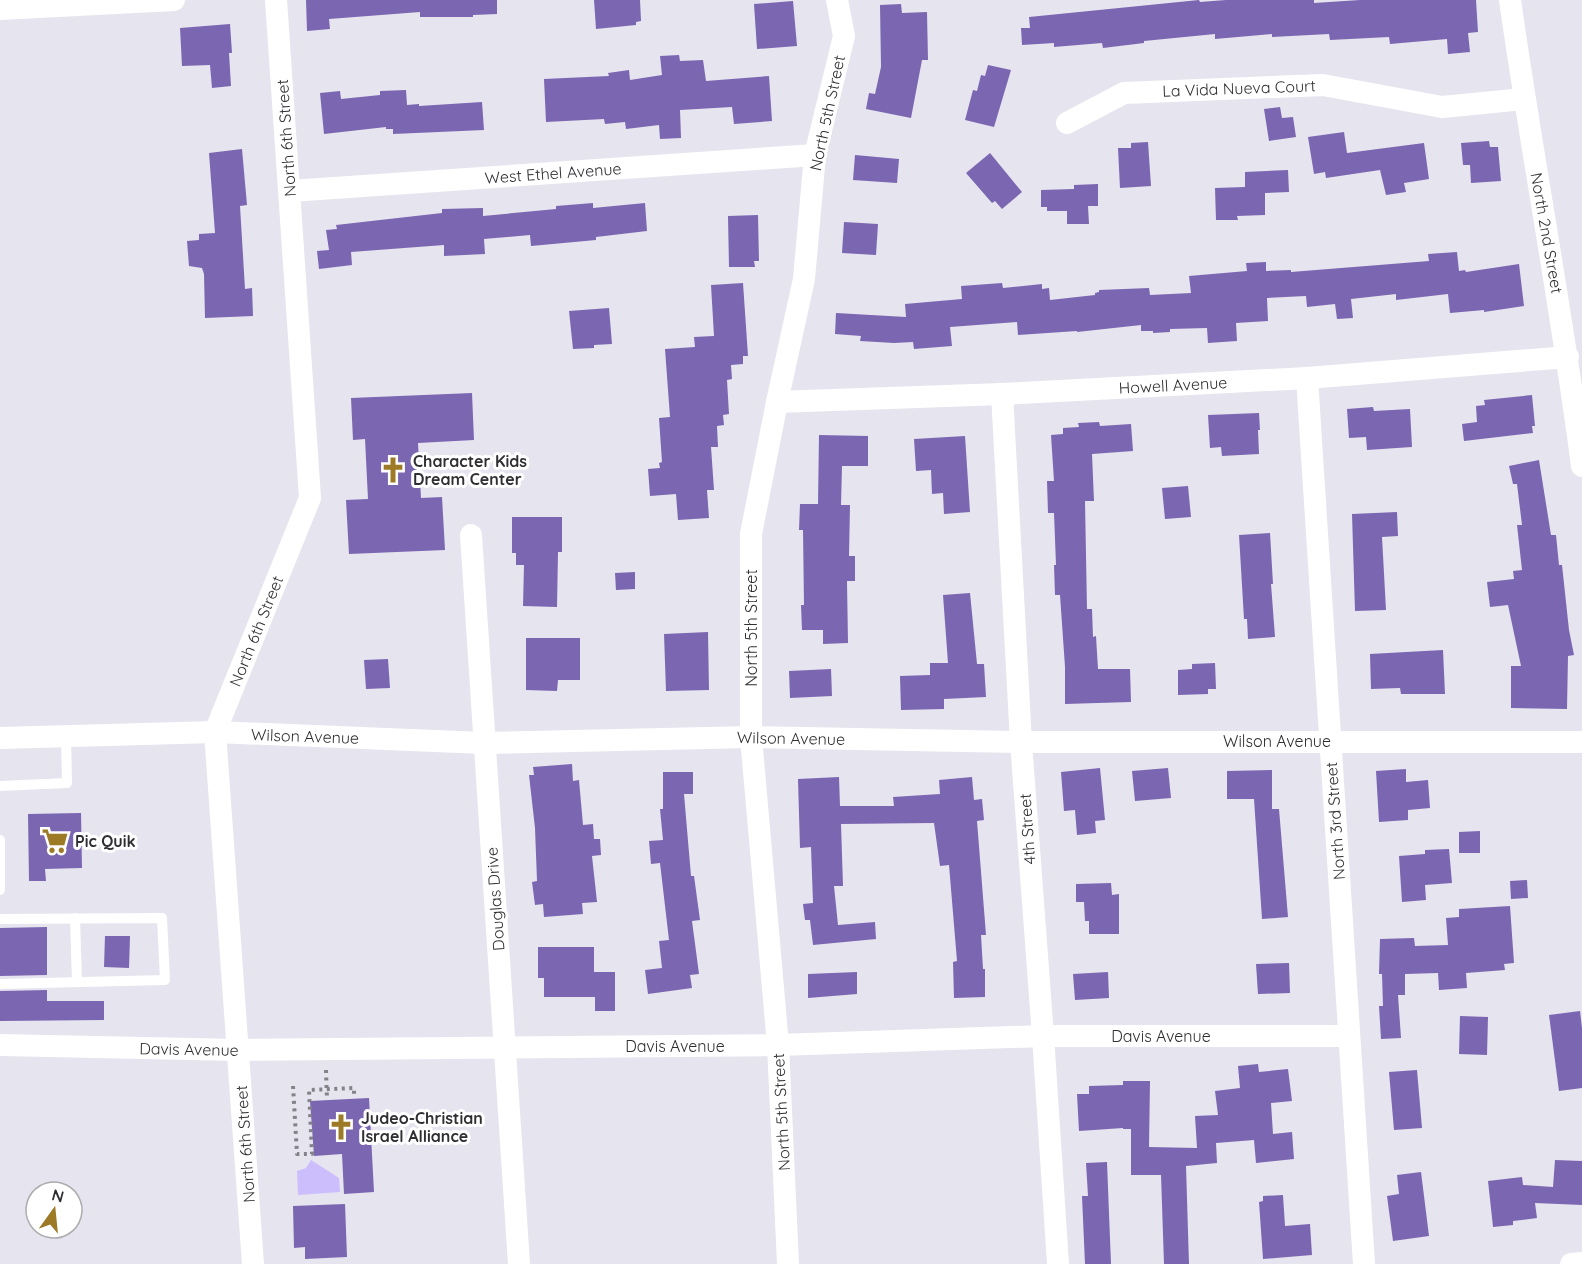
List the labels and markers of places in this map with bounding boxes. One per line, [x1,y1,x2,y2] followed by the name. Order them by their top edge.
[413,451,527,489] place label: Character Kids Dream Center
[378,455,408,485] church icon: Character Kids Dream Center
[40,826,70,856] supermarket icon: Pic Quik
[75,831,136,851] place label: Pic Quik
[361,1108,483,1146] place label: Judeo-Christian Israel Alliance
[326,1112,356,1142] church icon: Judeo-Christian Israel Alliance

